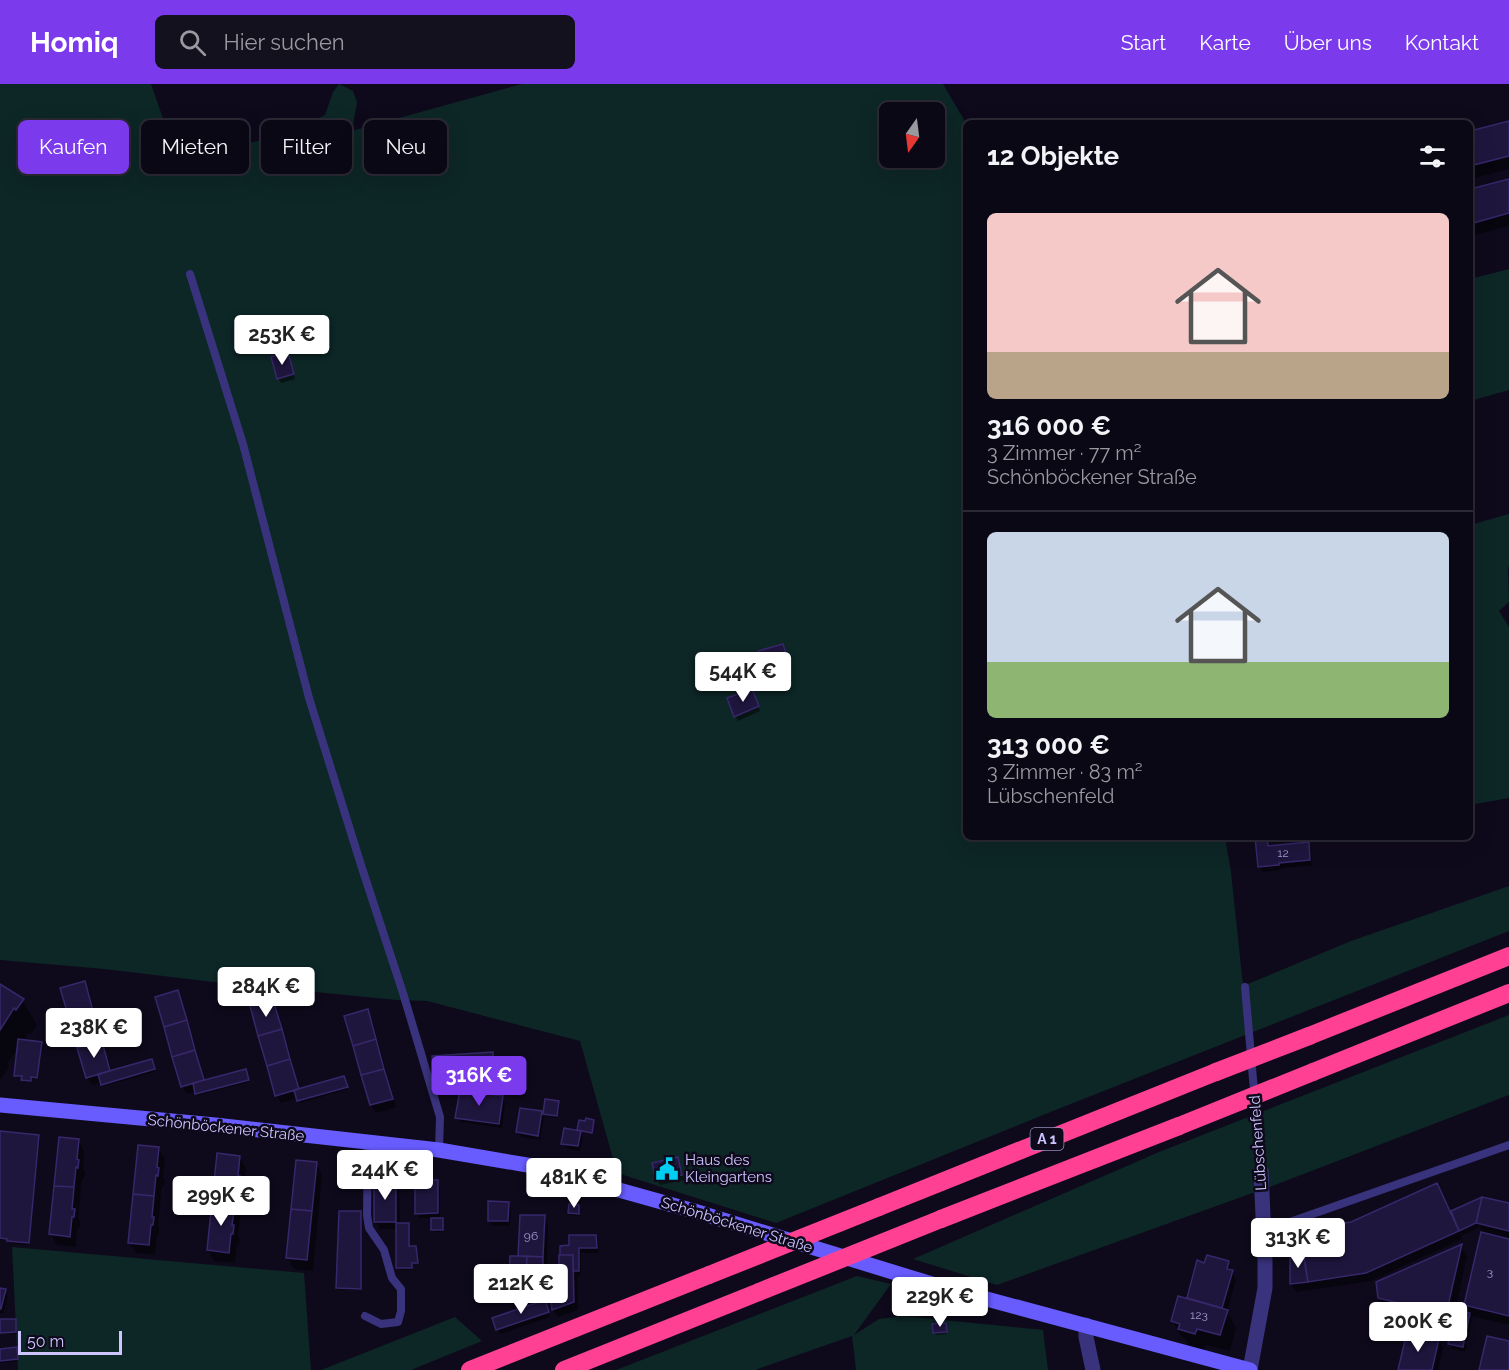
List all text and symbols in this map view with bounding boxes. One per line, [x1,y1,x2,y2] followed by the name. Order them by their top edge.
[155,15,575,69] search box
[30,26,119,59] text: Homiq
[176,26,209,59] icon: search
[224,29,345,55] text: Hier suchen
[1121,30,1166,55] text: Start
[1199,30,1251,55] text: Karte
[1284,30,1372,55] text: Über uns
[1405,30,1479,55] text: Kontakt
[879,102,945,168] north arrow
[879,102,945,168] map controls
[18,120,129,174] chip: Kaufen
[141,120,249,174] chip: Mieten
[261,120,352,174] chip: Filter
[364,120,447,174] chip: Neu
[1416,140,1449,173] icon: filters
[987,141,1119,171] text: 12 Objekte
[1164,252,1272,360] icon: home
[233,315,331,366] pin: 253K €
[248,322,316,346] text: 253K €
[987,411,1111,441] text: 316 000 €
[987,441,1141,465] text: 3 Zimmer · 77 m²
[987,465,1197,489] text: Schönböckener Straße
[1164,571,1272,679] icon: home
[694,652,792,703] pin: 544K €
[709,659,777,683] text: 544K €
[987,730,1110,760] text: 313 000 €
[987,760,1143,784] text: 3 Zimmer · 83 m²
[987,784,1114,808] text: Lübschenfeld
[1277,846,1289,860] house number: 12
[217,967,315,1018] pin: 284K €
[232,974,300,998] text: 284K €
[45,1008,143,1059] pin: 238K €
[60,1015,128,1039] text: 238K €
[430,1056,528,1107] pin: 316K €
[445,1063,513,1087] text: 316K €
[1246,1095,1270,1191] street label: Lübschenfeld
[147,1111,305,1145] street label: Schönböckener Straße
[1030,1128,1064,1150] road number: A 1
[336,1150,434,1201] pin: 244K €
[685,1151,772,1186] place label: Haus des Kleingartens
[654,1156,680,1182] public building icon: Haus des Kleingartens
[351,1157,419,1181] text: 244K €
[525,1158,623,1209] pin: 481K €
[540,1165,608,1189] text: 481K €
[172,1176,270,1227] pin: 299K €
[187,1183,255,1207] text: 299K €
[659,1193,815,1257] street label: Schönböckener Straße
[1249,1218,1347,1269] pin: 313K €
[1265,1225,1331,1249] text: 313K €
[524,1229,538,1243] house number: 96
[472,1264,570,1315] pin: 212K €
[1487,1265,1493,1279] house number: 3
[488,1271,554,1295] text: 212K €
[891,1277,989,1328] pin: 229K €
[906,1284,974,1308] text: 229K €
[1369,1302,1467,1353] pin: 200K €
[1190,1308,1208,1322] house number: 123
[1383,1309,1453,1333] text: 200K €
[18,1328,122,1356] scale bar
[27,1332,64,1351] text: 50 m

